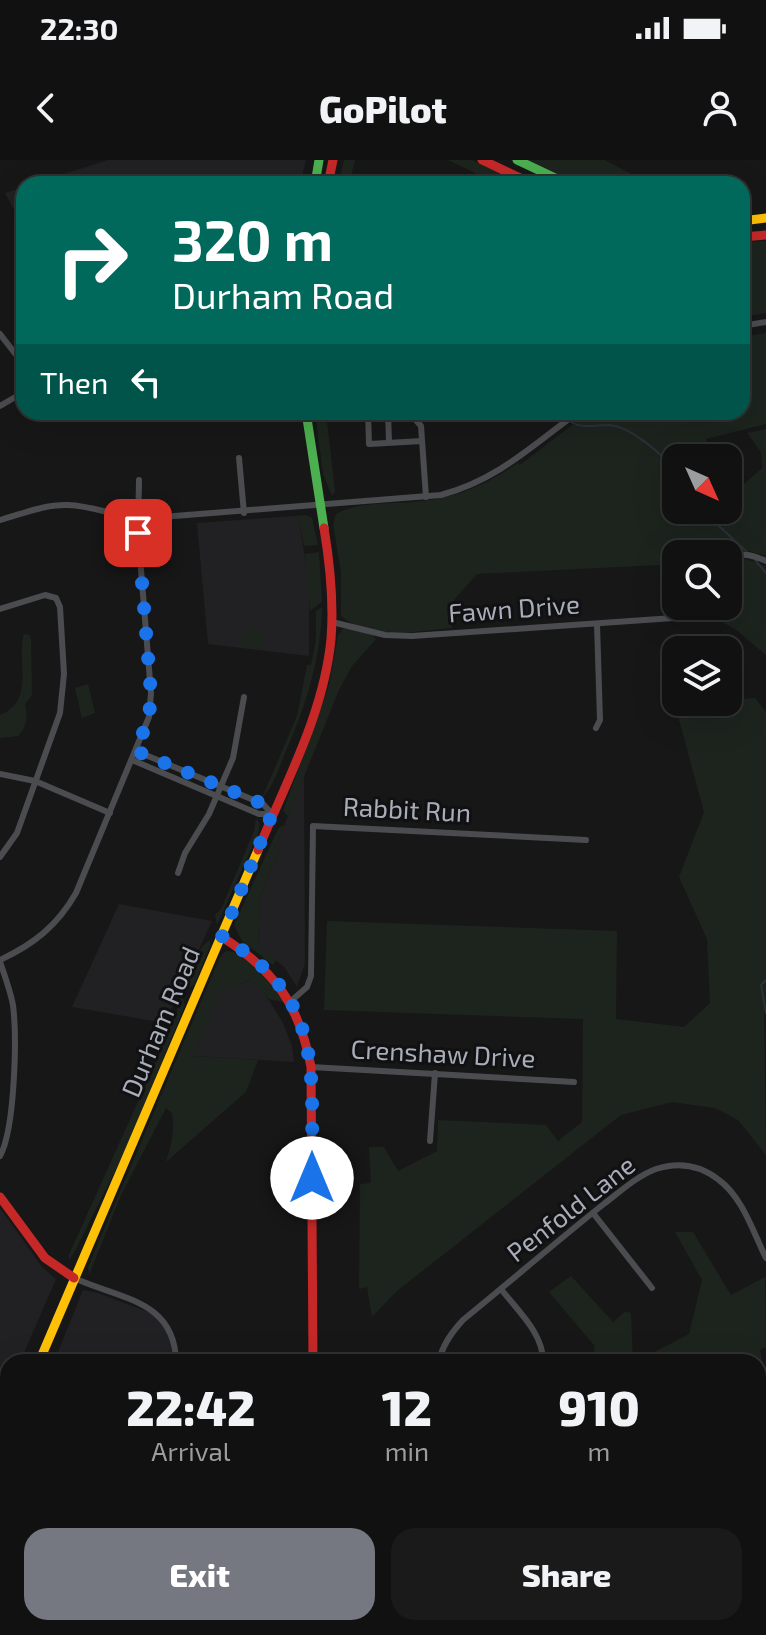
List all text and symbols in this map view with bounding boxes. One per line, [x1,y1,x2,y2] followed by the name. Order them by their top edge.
[40,10,119,46] text: 22:30
[24,86,68,130] icon: back
[698,86,742,130] icon: person
[319,87,447,130] text: GoPilot
[172,205,333,272] text: 320 m
[40,208,144,312] icon: right
[172,273,394,316] text: Durham Road
[124,360,168,404] icon: left
[40,364,108,400] text: Then
[662,444,742,524] north arrow
[662,444,742,716] map controls
[104,499,172,567] pin
[116,511,160,555] icon: arrive
[662,540,742,620] button: search
[447,587,581,628] street label: Fawn Drive
[662,636,742,716] button: layers
[342,790,472,827] street label: Rabbit Run
[114,942,205,1101] street label: Durham Road
[350,1032,536,1073] street label: Crenshaw Drive
[270,1136,354,1220] position arrow
[500,1148,640,1267] street label: Penfold Lane
[126,1378,255,1436] text: 22:42
[382,1378,432,1436] text: 12
[558,1378,640,1436] text: 910
[151,1435,230,1466] text: Arrival
[385,1435,429,1466] text: min
[588,1435,610,1466] text: m
[24,1528,375,1620] button: Exit
[391,1528,742,1620] button: Share

